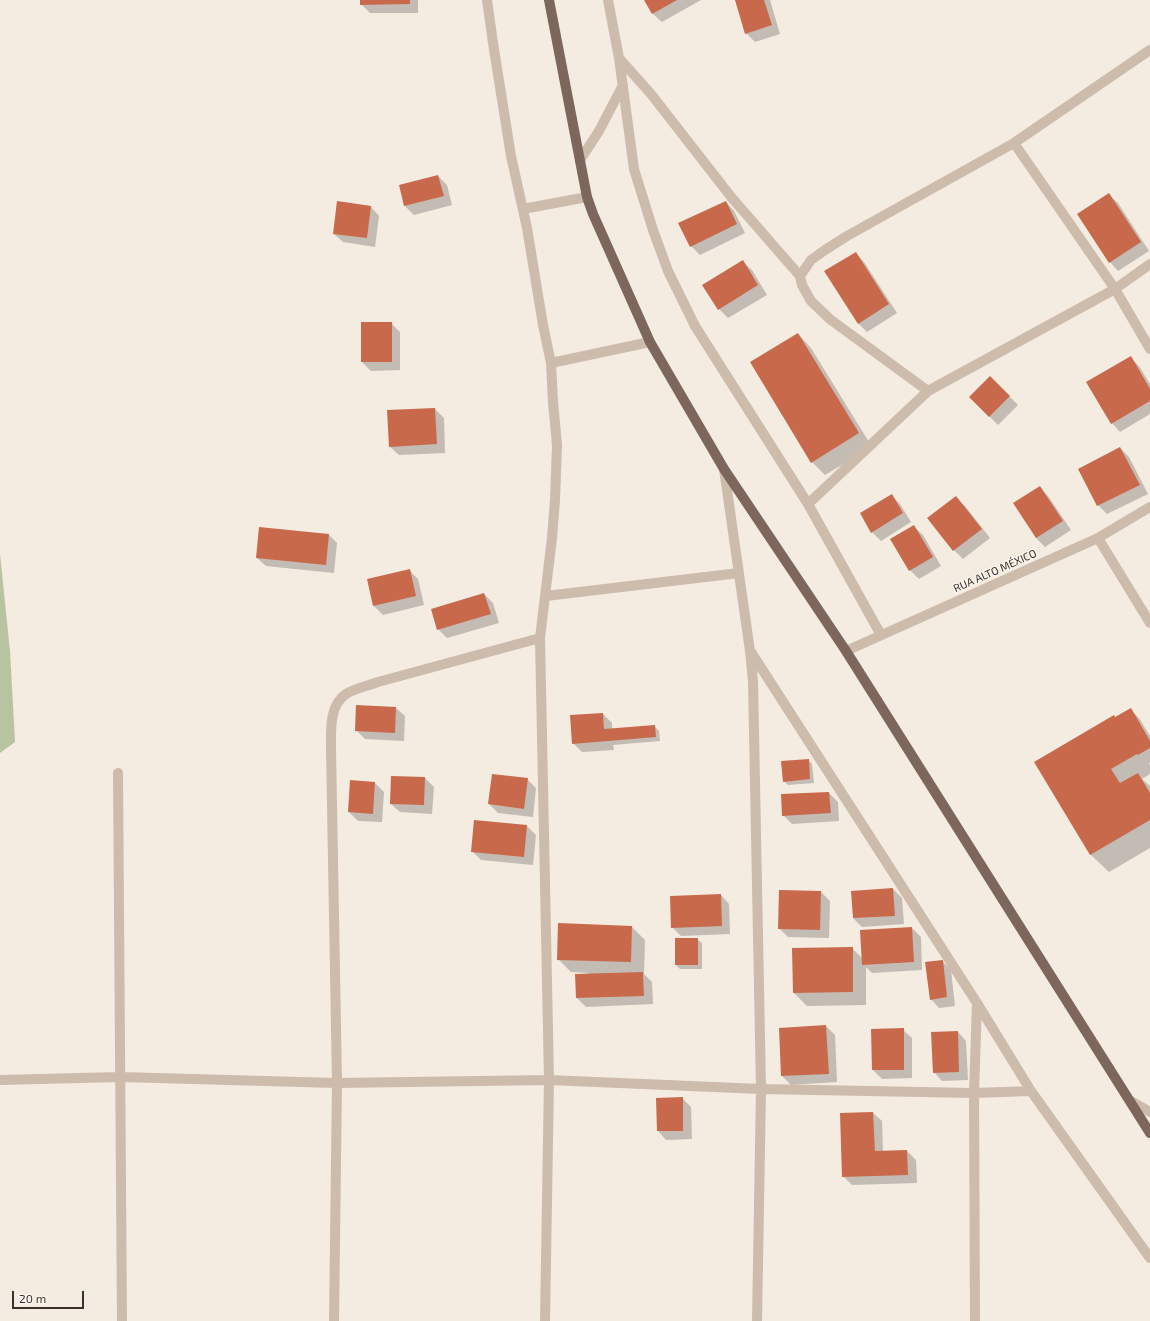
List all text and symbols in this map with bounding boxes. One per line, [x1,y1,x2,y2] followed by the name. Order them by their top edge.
[951,547,1039,595] street label: RUA ALTO MÉXICO
[14,1283,86,1309] scale bar
[19,1291,46,1305] text: 20 m

